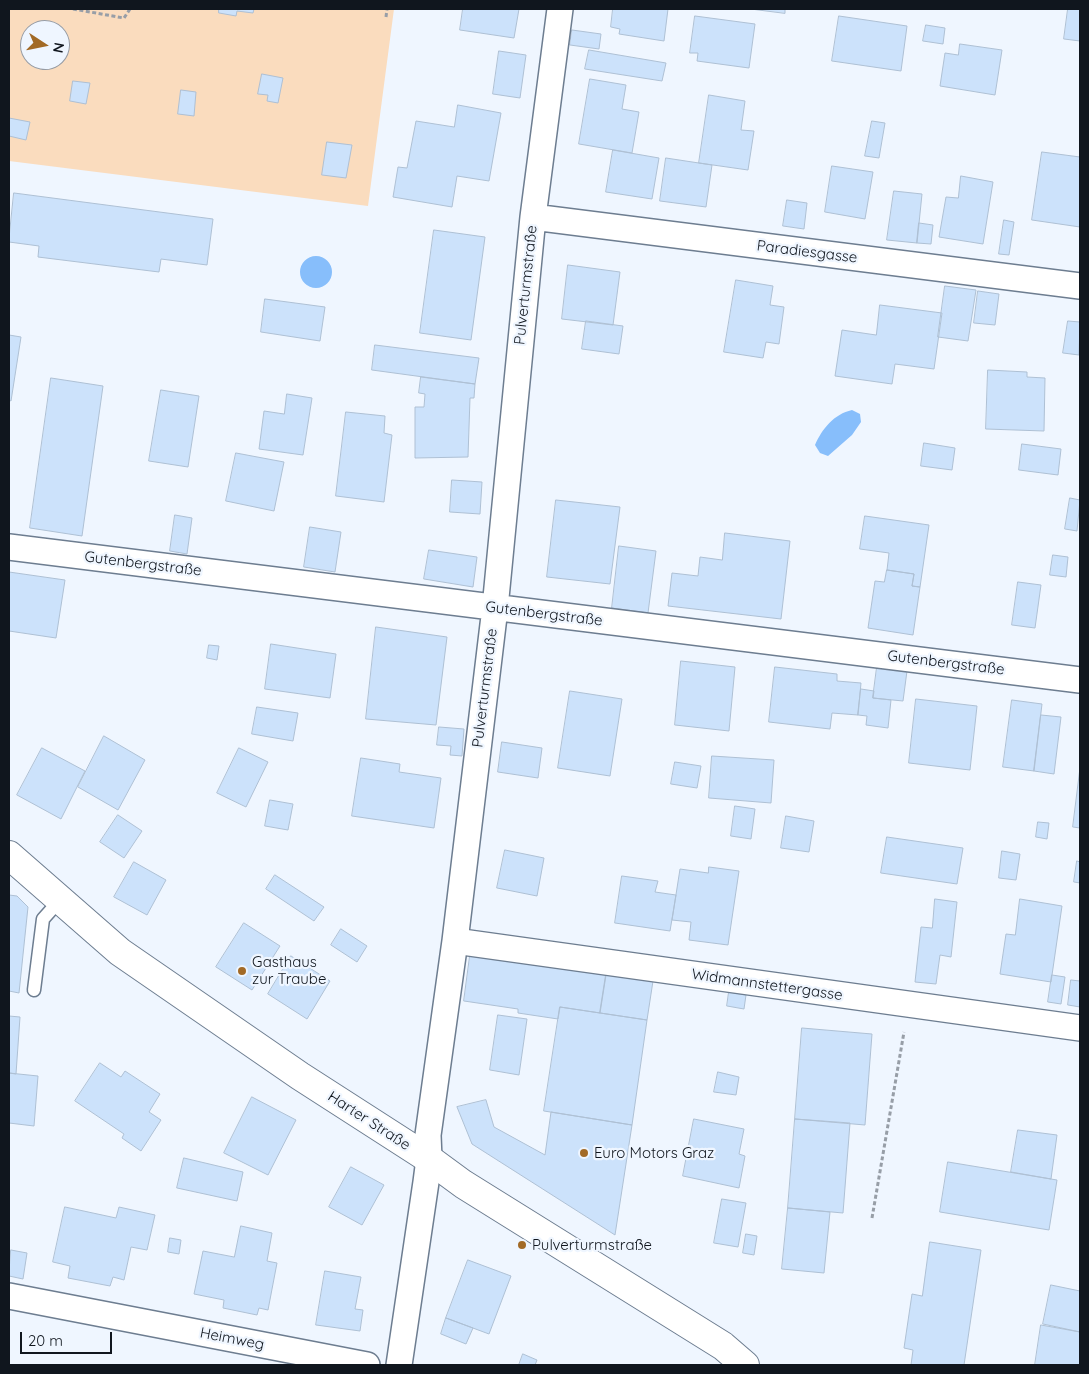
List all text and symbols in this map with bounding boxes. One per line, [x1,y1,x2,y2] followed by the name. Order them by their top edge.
[20,20,70,70] north arrow
[49,41,69,54] text: N
[511,224,541,346] street label: Pulverturmstraße
[756,237,858,267] street label: Paradiesgasse
[83,548,203,580] street label: Gutenbergstraße
[484,598,604,630] street label: Gutenbergstraße
[469,627,501,749] street label: Pulverturmstraße
[886,647,1006,679] street label: Gutenbergstraße
[252,953,326,988] place label: Gasthaus zur Traube
[236,965,248,977] marker: Gasthaus zur Traube
[690,965,844,1005] street label: Widmannstettergasse
[324,1088,414,1154] street label: Harter Straße
[594,1144,714,1162] place label: Euro Motors Graz
[578,1147,590,1159] marker: Euro Motors Graz
[532,1236,652,1254] place label: Pulverturmstraße
[516,1239,528,1251] marker: Pulverturmstraße
[22,1322,115,1354] scale bar
[198,1324,266,1354] street label: Heimweg
[28,1331,63,1350] text: 20 m

